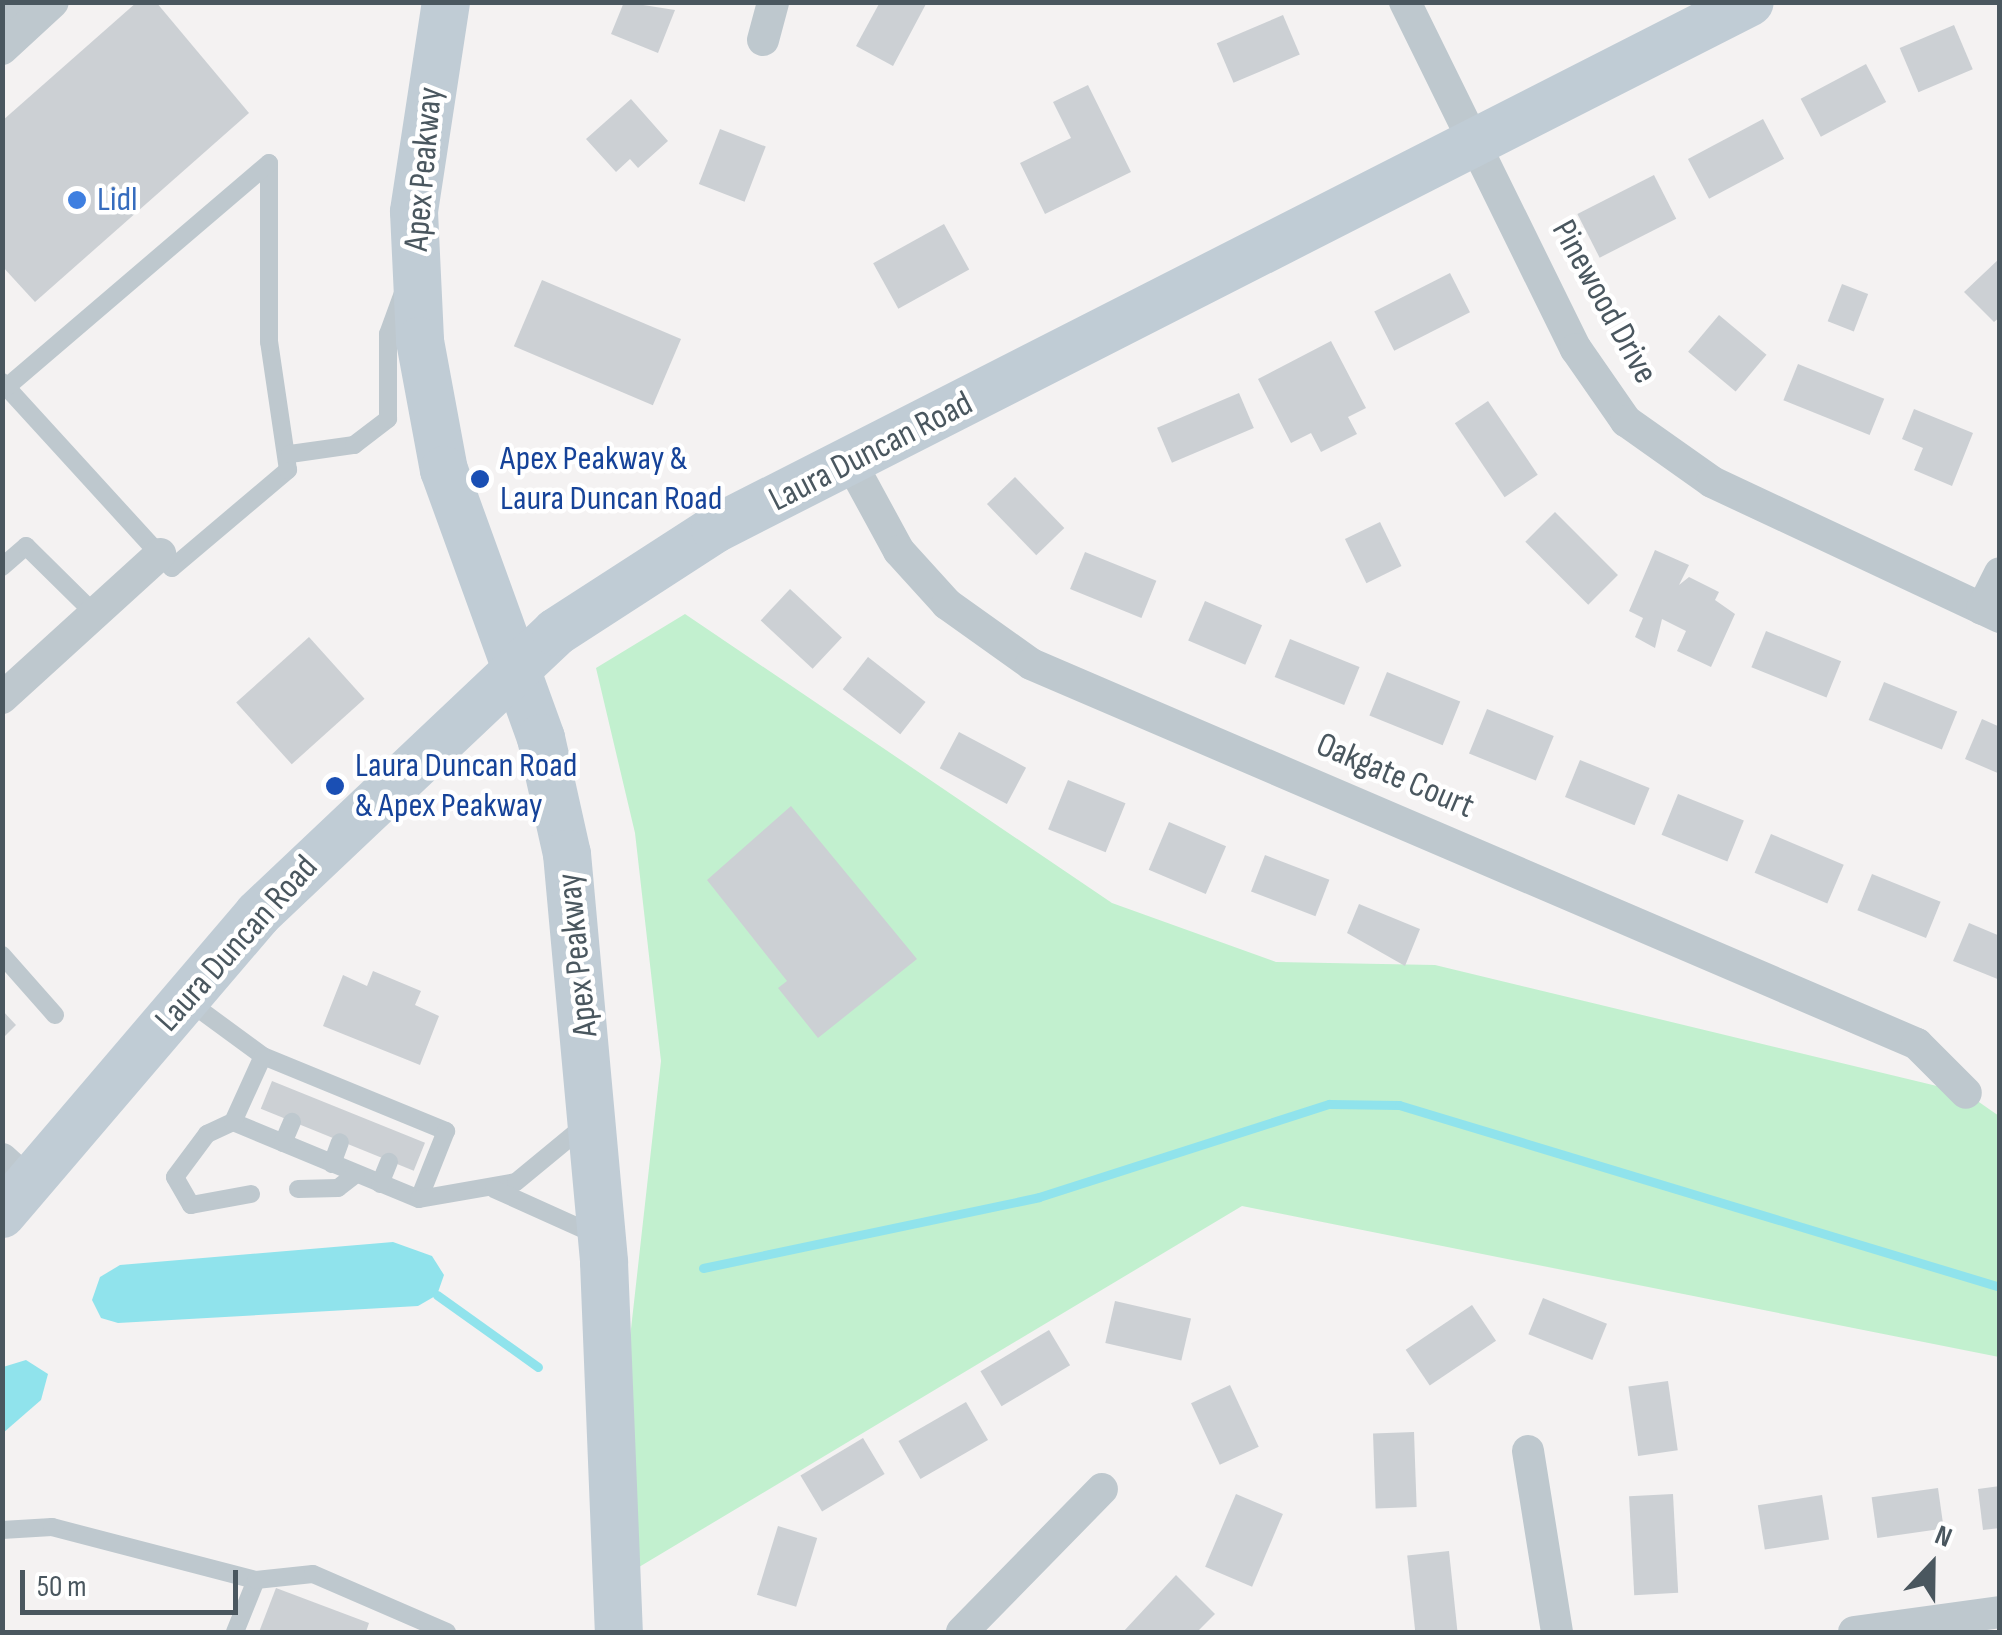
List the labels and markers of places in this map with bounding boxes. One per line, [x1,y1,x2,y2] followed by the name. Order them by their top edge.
[97,179,138,221] place label: Lidl
[66,189,88,211] marker: Lidl
[500,438,722,520] place label: Apex Peakway & Laura Duncan Road
[469,468,491,490] marker: Apex Peakway & Laura Duncan Road
[355,745,577,827] place label: Laura Duncan Road & Apex Peakway
[324,775,346,797] marker: Laura Duncan Road & Apex Peakway

